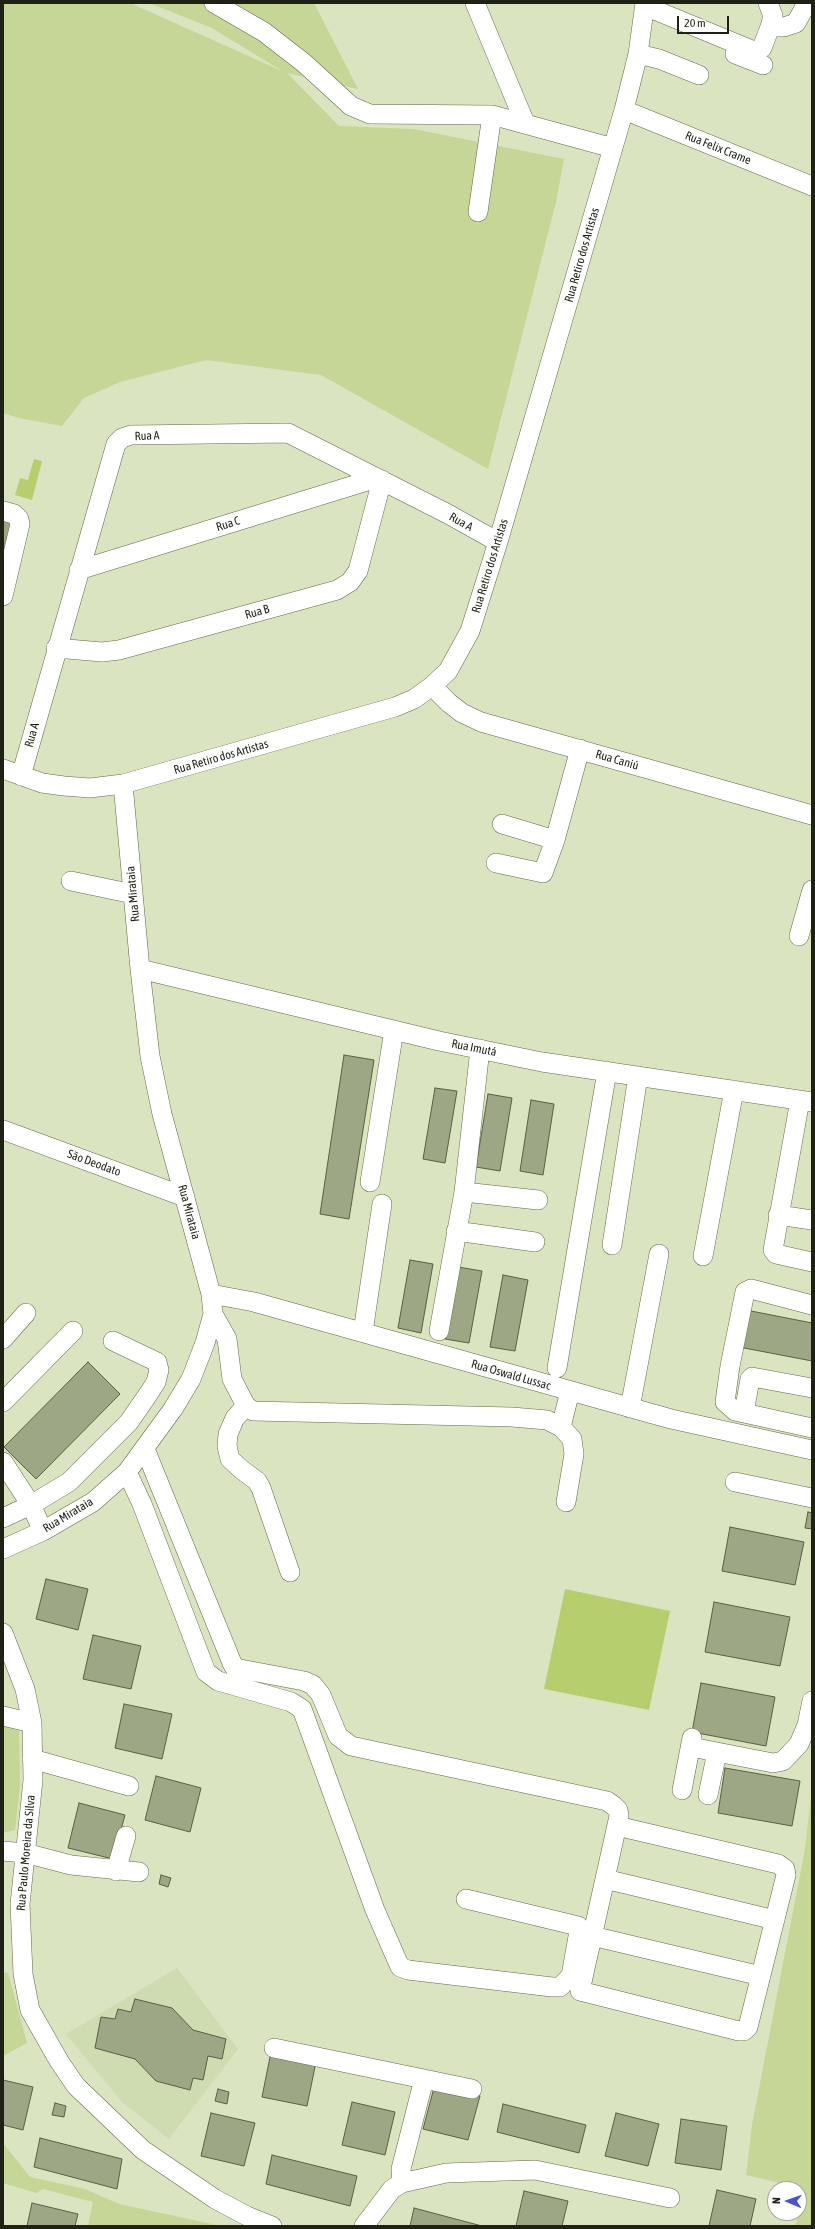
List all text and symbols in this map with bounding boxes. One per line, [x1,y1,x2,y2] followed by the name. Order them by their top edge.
[679,8,731,34] scale bar
[684,16,706,30] text: 20 m
[683,128,753,168] street label: Rua Felix Crame
[562,206,602,304] street label: Rua Retiro dos Artistas
[134,428,160,444] street label: Rua A
[447,510,475,534] street label: Rua A
[214,514,242,534] street label: Rua C
[469,517,511,615] street label: Rua Retiro dos Artistas
[243,602,271,622] street label: Rua B
[22,721,42,749] street label: Rua A
[172,737,270,777] street label: Rua Retiro dos Artistas
[594,747,640,773] street label: Rua Caniú
[123,865,143,923] street label: Rua Mirataia
[450,1037,498,1059] street label: Rua Imutá
[65,1147,123,1179] street label: São Deodato
[175,1183,203,1241] street label: Rua Mirataia
[470,1357,552,1393] street label: Rua Oswald Lussac
[40,1494,96,1536] street label: Rua Mirataia
[14,1794,38,1912] street label: Rua Paulo Moreira da Silva
[767,2181,807,2221] north arrow
[770,2197,782,2204] text: N

